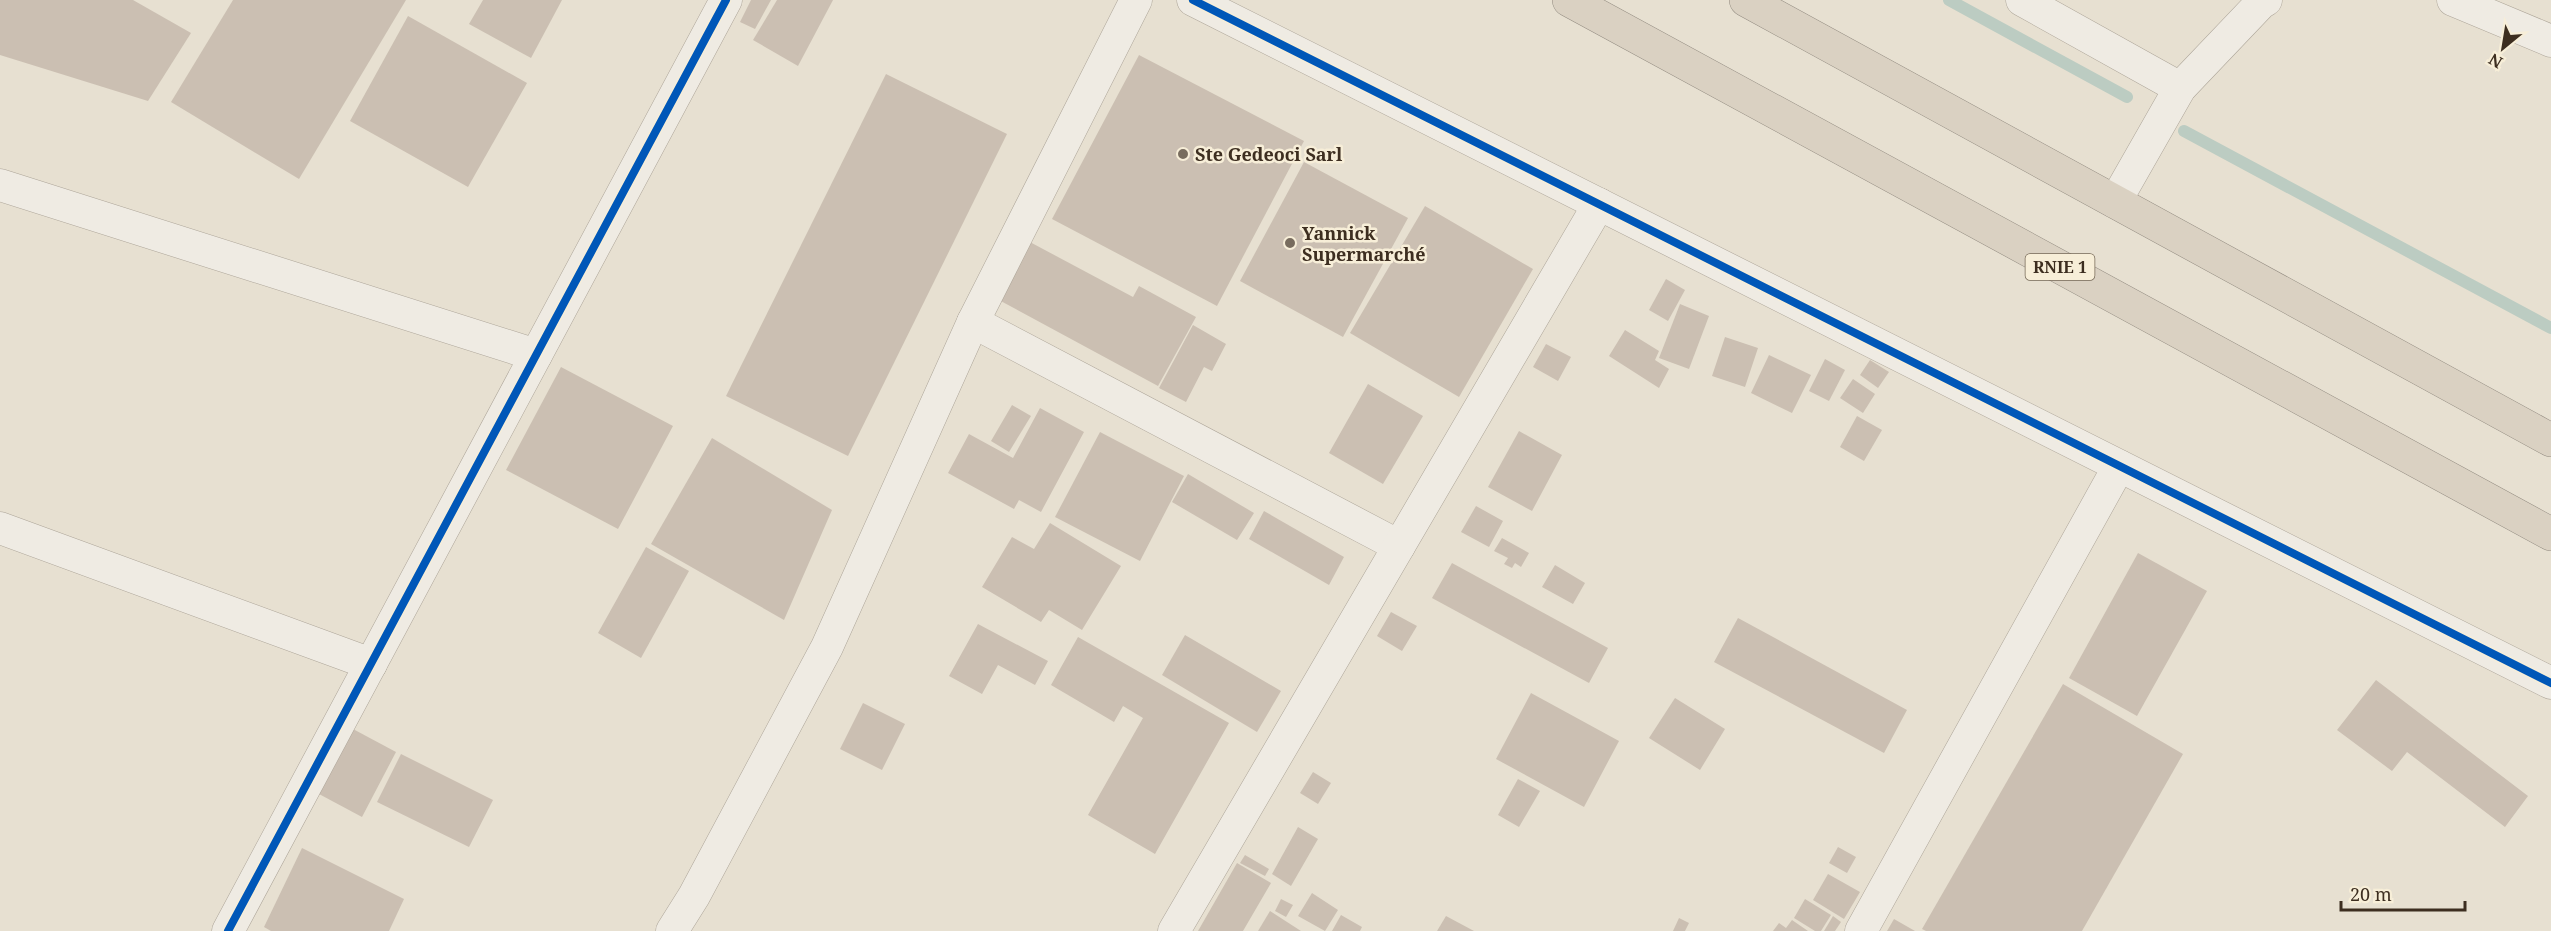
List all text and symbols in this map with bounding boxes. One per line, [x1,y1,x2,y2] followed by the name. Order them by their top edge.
[2473,18,2533,78] north arrow
[2484,48,2506,74] text: N
[1195,142,1343,166] place label: Ste Gedeoci Sarl
[1176,147,1190,161] marker: Ste Gedeoci Sarl
[1302,221,1426,266] place label: Yannick Supermarché
[1283,236,1297,250] marker: Yannick Supermarché
[2026,254,2094,280] road number: RNIE 1
[2341,874,2466,912] scale bar
[2350,882,2392,906] text: 20 m

